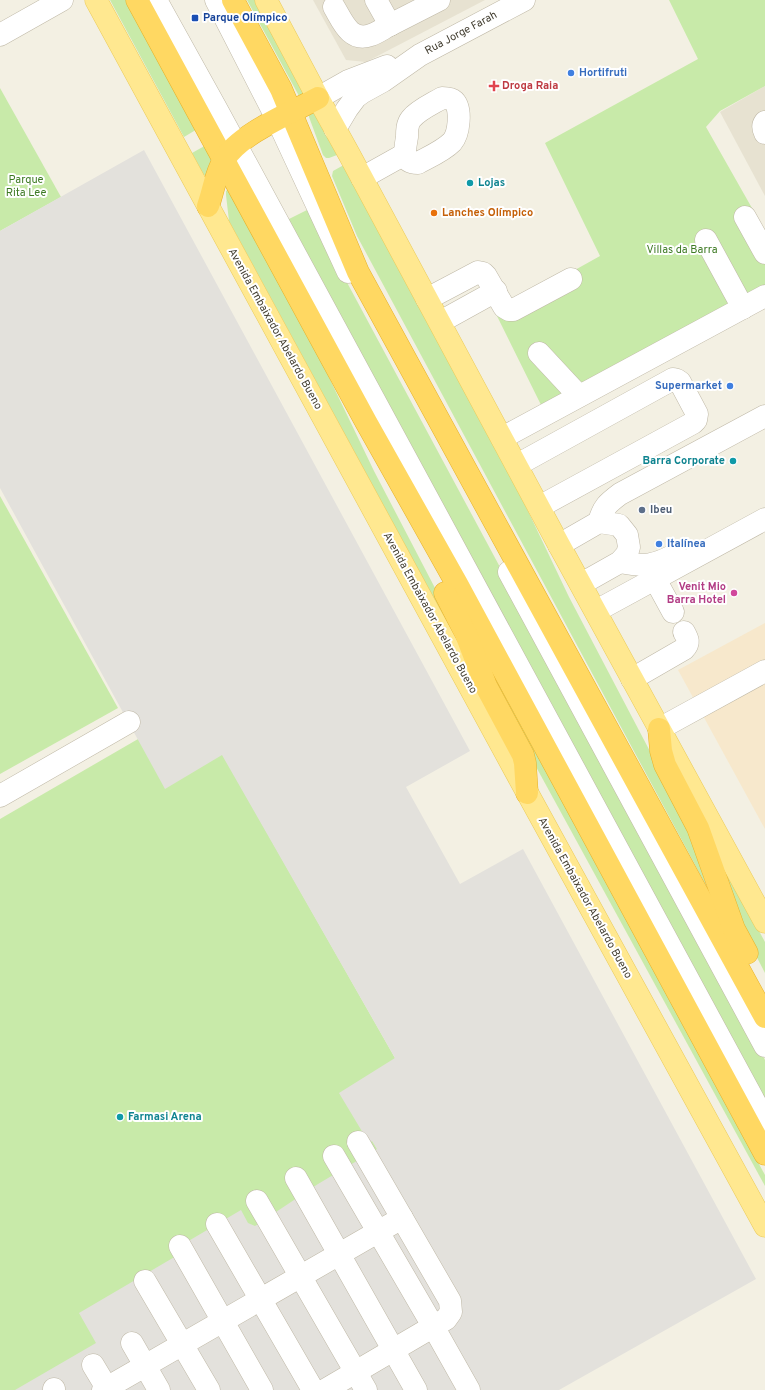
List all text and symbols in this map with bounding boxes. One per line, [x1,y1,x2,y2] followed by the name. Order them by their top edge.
[422,8,500,58] street label: Rua Jorge Farah
[203,11,288,25] place label: Parque Olímpico
[190,13,200,23] marker: Parque Olímpico
[579,66,627,80] place label: Hortifruti
[566,68,576,78] marker: Hortifruti
[502,79,558,93] place label: Droga Raia
[489,81,499,91] marker: Droga Raia
[6,173,46,200] park label: Parque Rita Lee
[478,176,505,190] place label: Lojas
[465,178,475,188] marker: Lojas
[442,206,533,220] place label: Lanches Olímpico
[429,208,439,218] marker: Lanches Olímpico
[646,243,718,257] park label: Villas da Barra
[225,246,325,412] street label: Avenida Embaixador Abelardo Bueno
[655,379,722,393] place label: Supermarket
[725,381,735,391] marker: Supermarket
[642,454,725,468] place label: Barra Corporate
[728,456,738,466] marker: Barra Corporate
[650,503,672,517] place label: Ibeu
[637,505,647,515] marker: Ibeu
[380,530,480,696] street label: Avenida Embaixador Abelardo Bueno
[667,537,706,551] place label: Italínea
[654,539,664,549] marker: Italínea
[667,580,726,607] place label: Venit Mio Barra Hotel
[729,588,739,598] marker: Venit Mio Barra Hotel
[535,815,635,981] street label: Avenida Embaixador Abelardo Bueno
[128,1110,202,1124] place label: Farmasi Arena
[115,1112,125,1122] marker: Farmasi Arena

